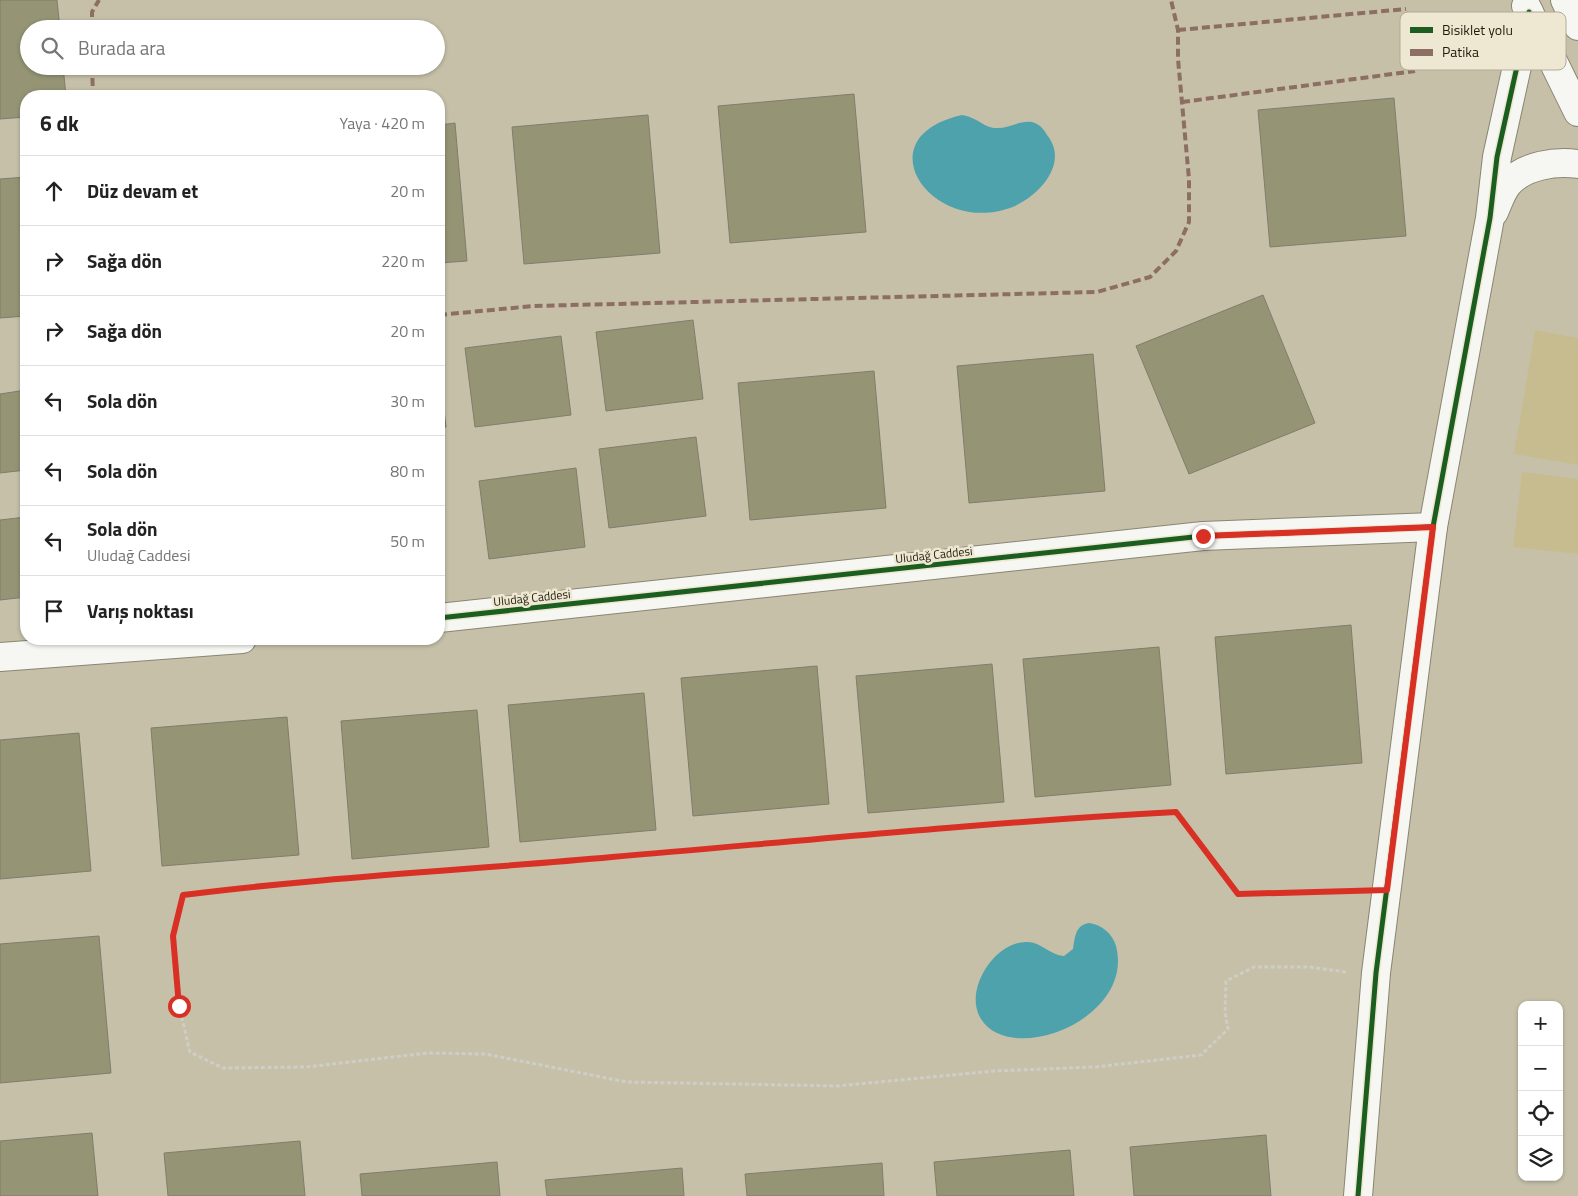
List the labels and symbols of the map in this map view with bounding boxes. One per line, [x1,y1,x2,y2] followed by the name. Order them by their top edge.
[1400,12,1566,70] legend
[1442,19,1513,40] text: Bisiklet yolu
[1442,41,1479,62] text: Patika
[1192,525,1215,548] route end
[894,541,974,568] street label: Uludağ Caddesi
[492,584,572,611] street label: Uludağ Caddesi
[168,995,191,1018] route start

